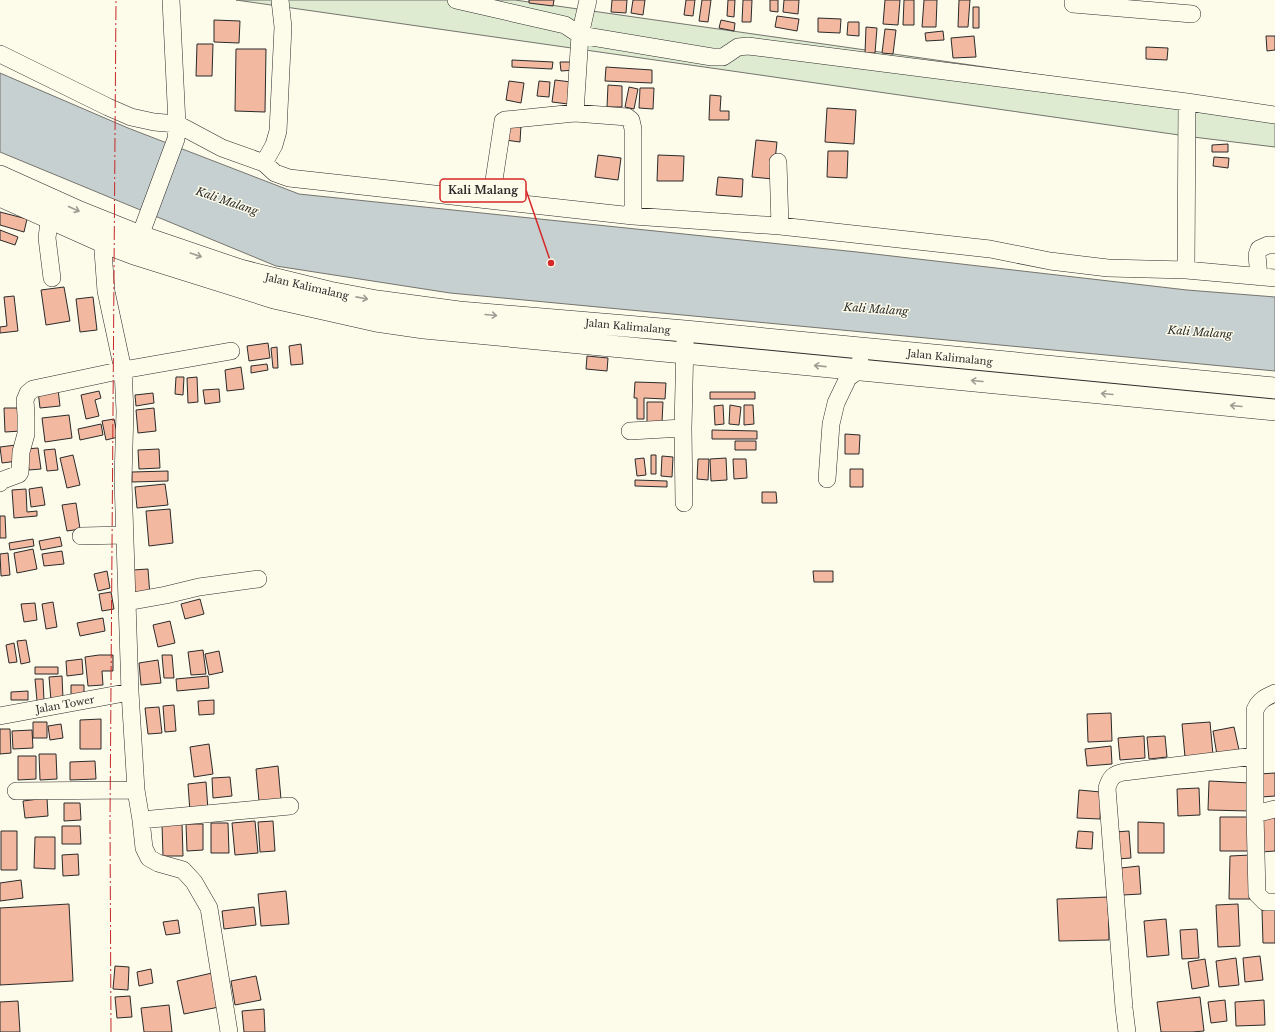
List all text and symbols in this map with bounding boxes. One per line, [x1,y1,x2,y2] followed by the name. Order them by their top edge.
[440,179,526,202] callout: Kali Malang
[193,183,261,218] water label: Kali Malang
[448,183,518,197] text: Kali Malang
[68,206,80,214] one-way arrow
[189,252,202,259] one-way arrow
[262,270,351,303] street label: Jalan Kalimalang
[355,295,368,303] one-way arrow
[842,300,910,318] water label: Kali Malang
[484,311,497,319] one-way arrow
[583,316,672,337] street label: Jalan Kalimalang
[1166,323,1234,341] water label: Kali Malang
[905,346,994,369] street label: Jalan Kalimalang
[814,362,827,370] one-way arrow
[971,378,984,385] one-way arrow
[1101,390,1114,397] one-way arrow
[1230,402,1243,410] one-way arrow
[33,693,96,716] street label: Jalan Tower

